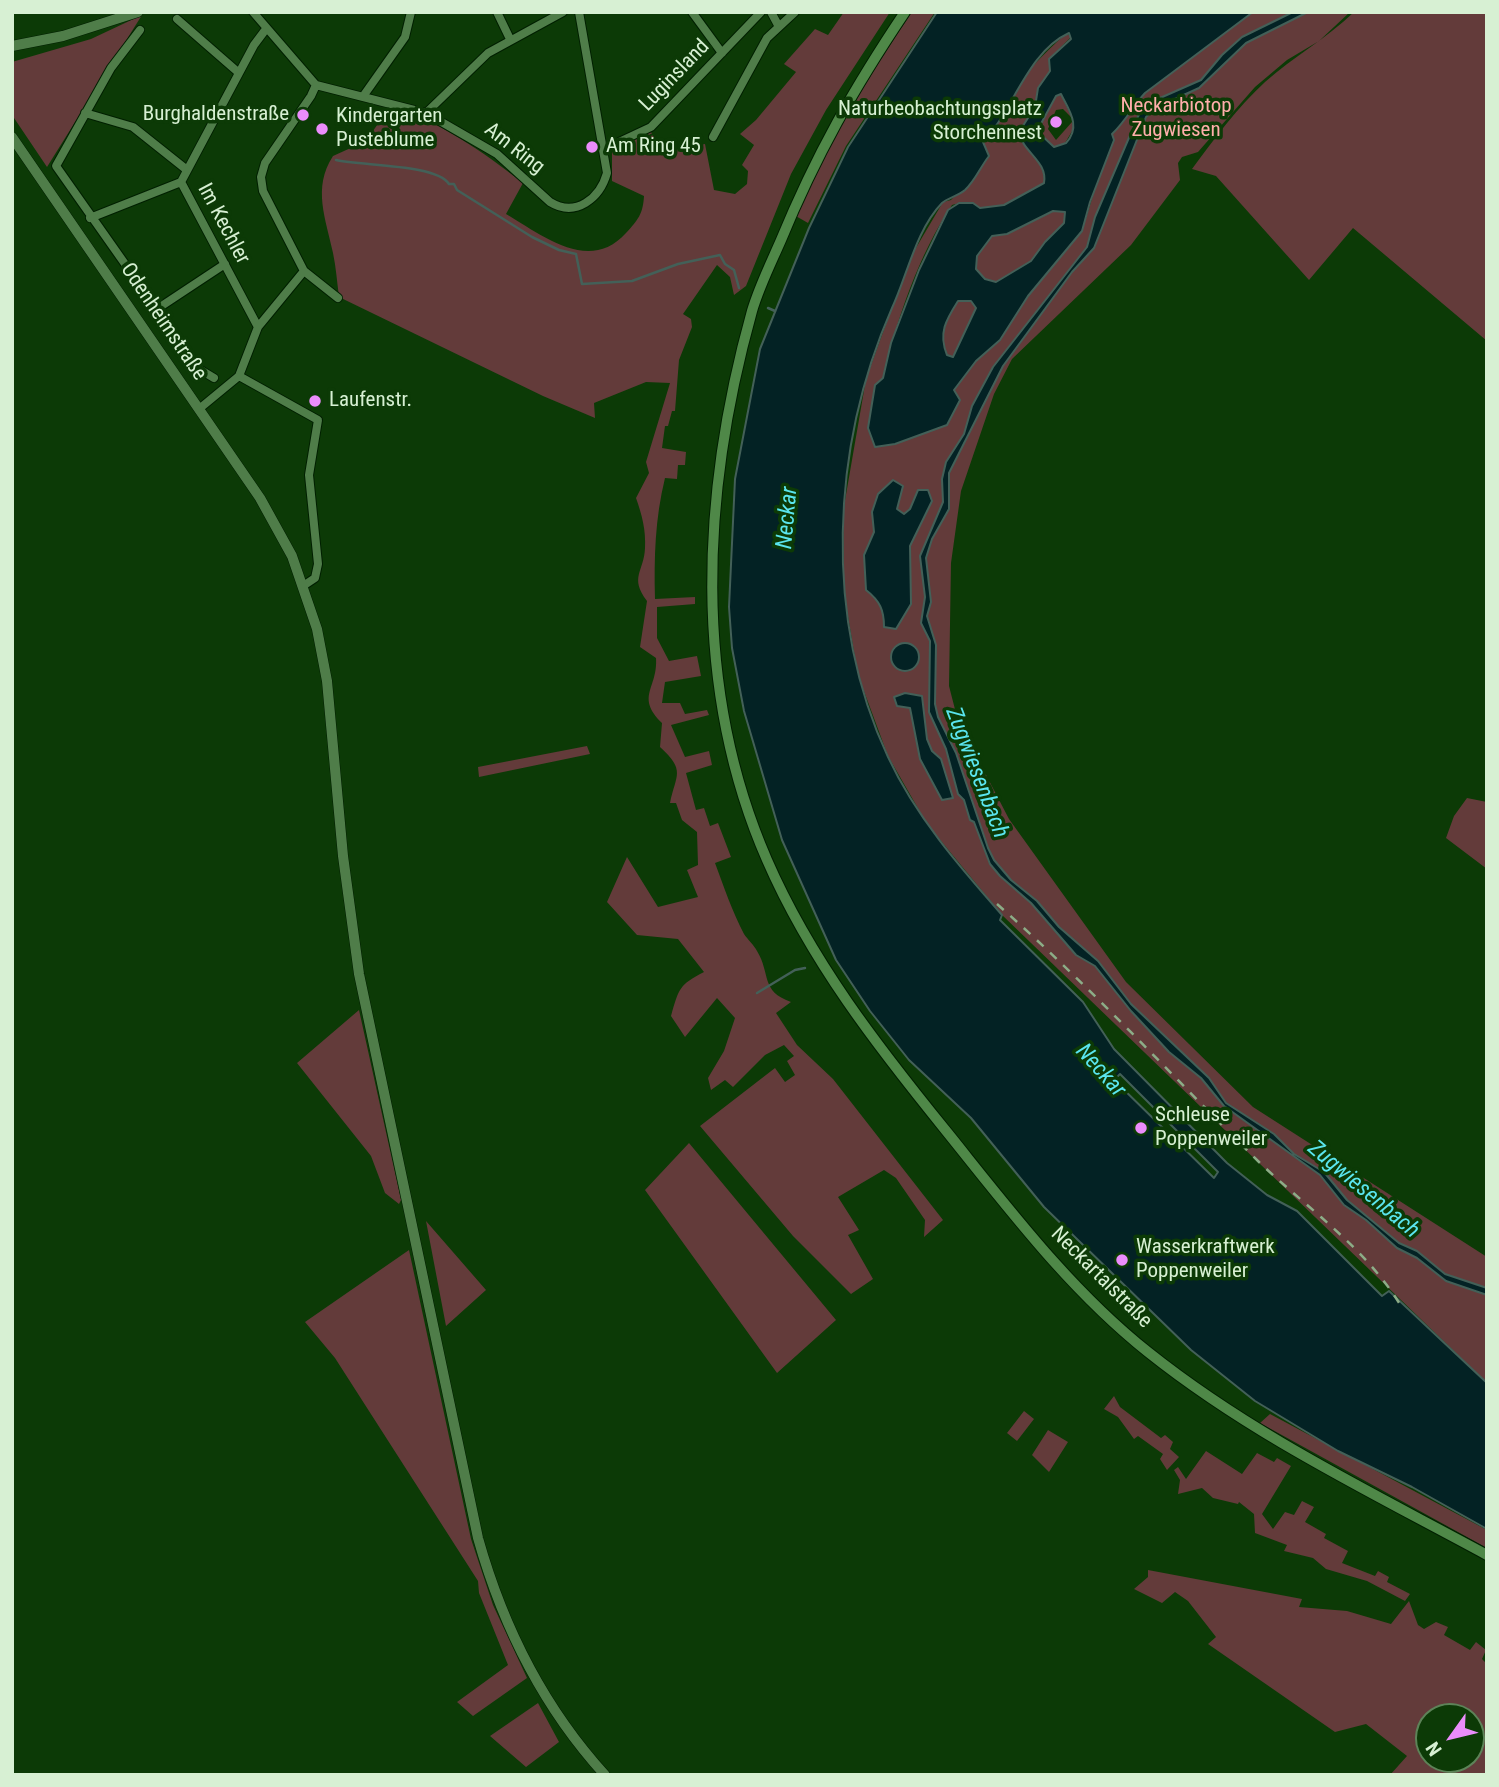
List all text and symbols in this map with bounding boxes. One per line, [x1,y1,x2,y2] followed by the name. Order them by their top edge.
[635,35,715,117] street label: Luginsland
[1120,94,1232,144] park label: Neckarbiotop Zugwiesen
[838,97,1042,147] place label: Naturbeobachtungsplatz Storchennest
[143,102,289,128] place label: Burghaldenstraße
[336,104,442,154] place label: Kindergarten Pusteblume
[295,107,311,123] marker: Burghaldenstraße
[1048,114,1064,130] marker: Naturbeobachtungsplatz Storchennest
[479,118,549,180] street label: Am Ring
[314,121,330,137] marker: Kindergarten Pusteblume
[606,134,701,160] place label: Am Ring 45
[584,139,600,155] marker: Am Ring 45
[191,179,255,269] street label: Im Kechler
[114,258,212,386] street label: Odenheimstraße
[329,388,412,414] place label: Laufenstr.
[307,393,323,409] marker: Laufenstr.
[772,486,804,550] water label: Neckar
[938,704,1014,842] water label: Zugwiesenbach
[1069,1039,1131,1103] water label: Neckar
[1155,1103,1267,1153] place label: Schleuse Poppenweiler
[1133,1120,1149,1136] marker: Schleuse Poppenweiler
[1301,1135,1425,1245] water label: Zugwiesenbach
[1045,1222,1157,1334] street label: Neckartalstraße
[1136,1235,1275,1285] place label: Wasserkraftwerk Poppenweiler
[1114,1252,1130,1268] marker: Wasserkraftwerk Poppenweiler
[1415,1703,1485,1773] north arrow
[1421,1738,1447,1760] text: N

